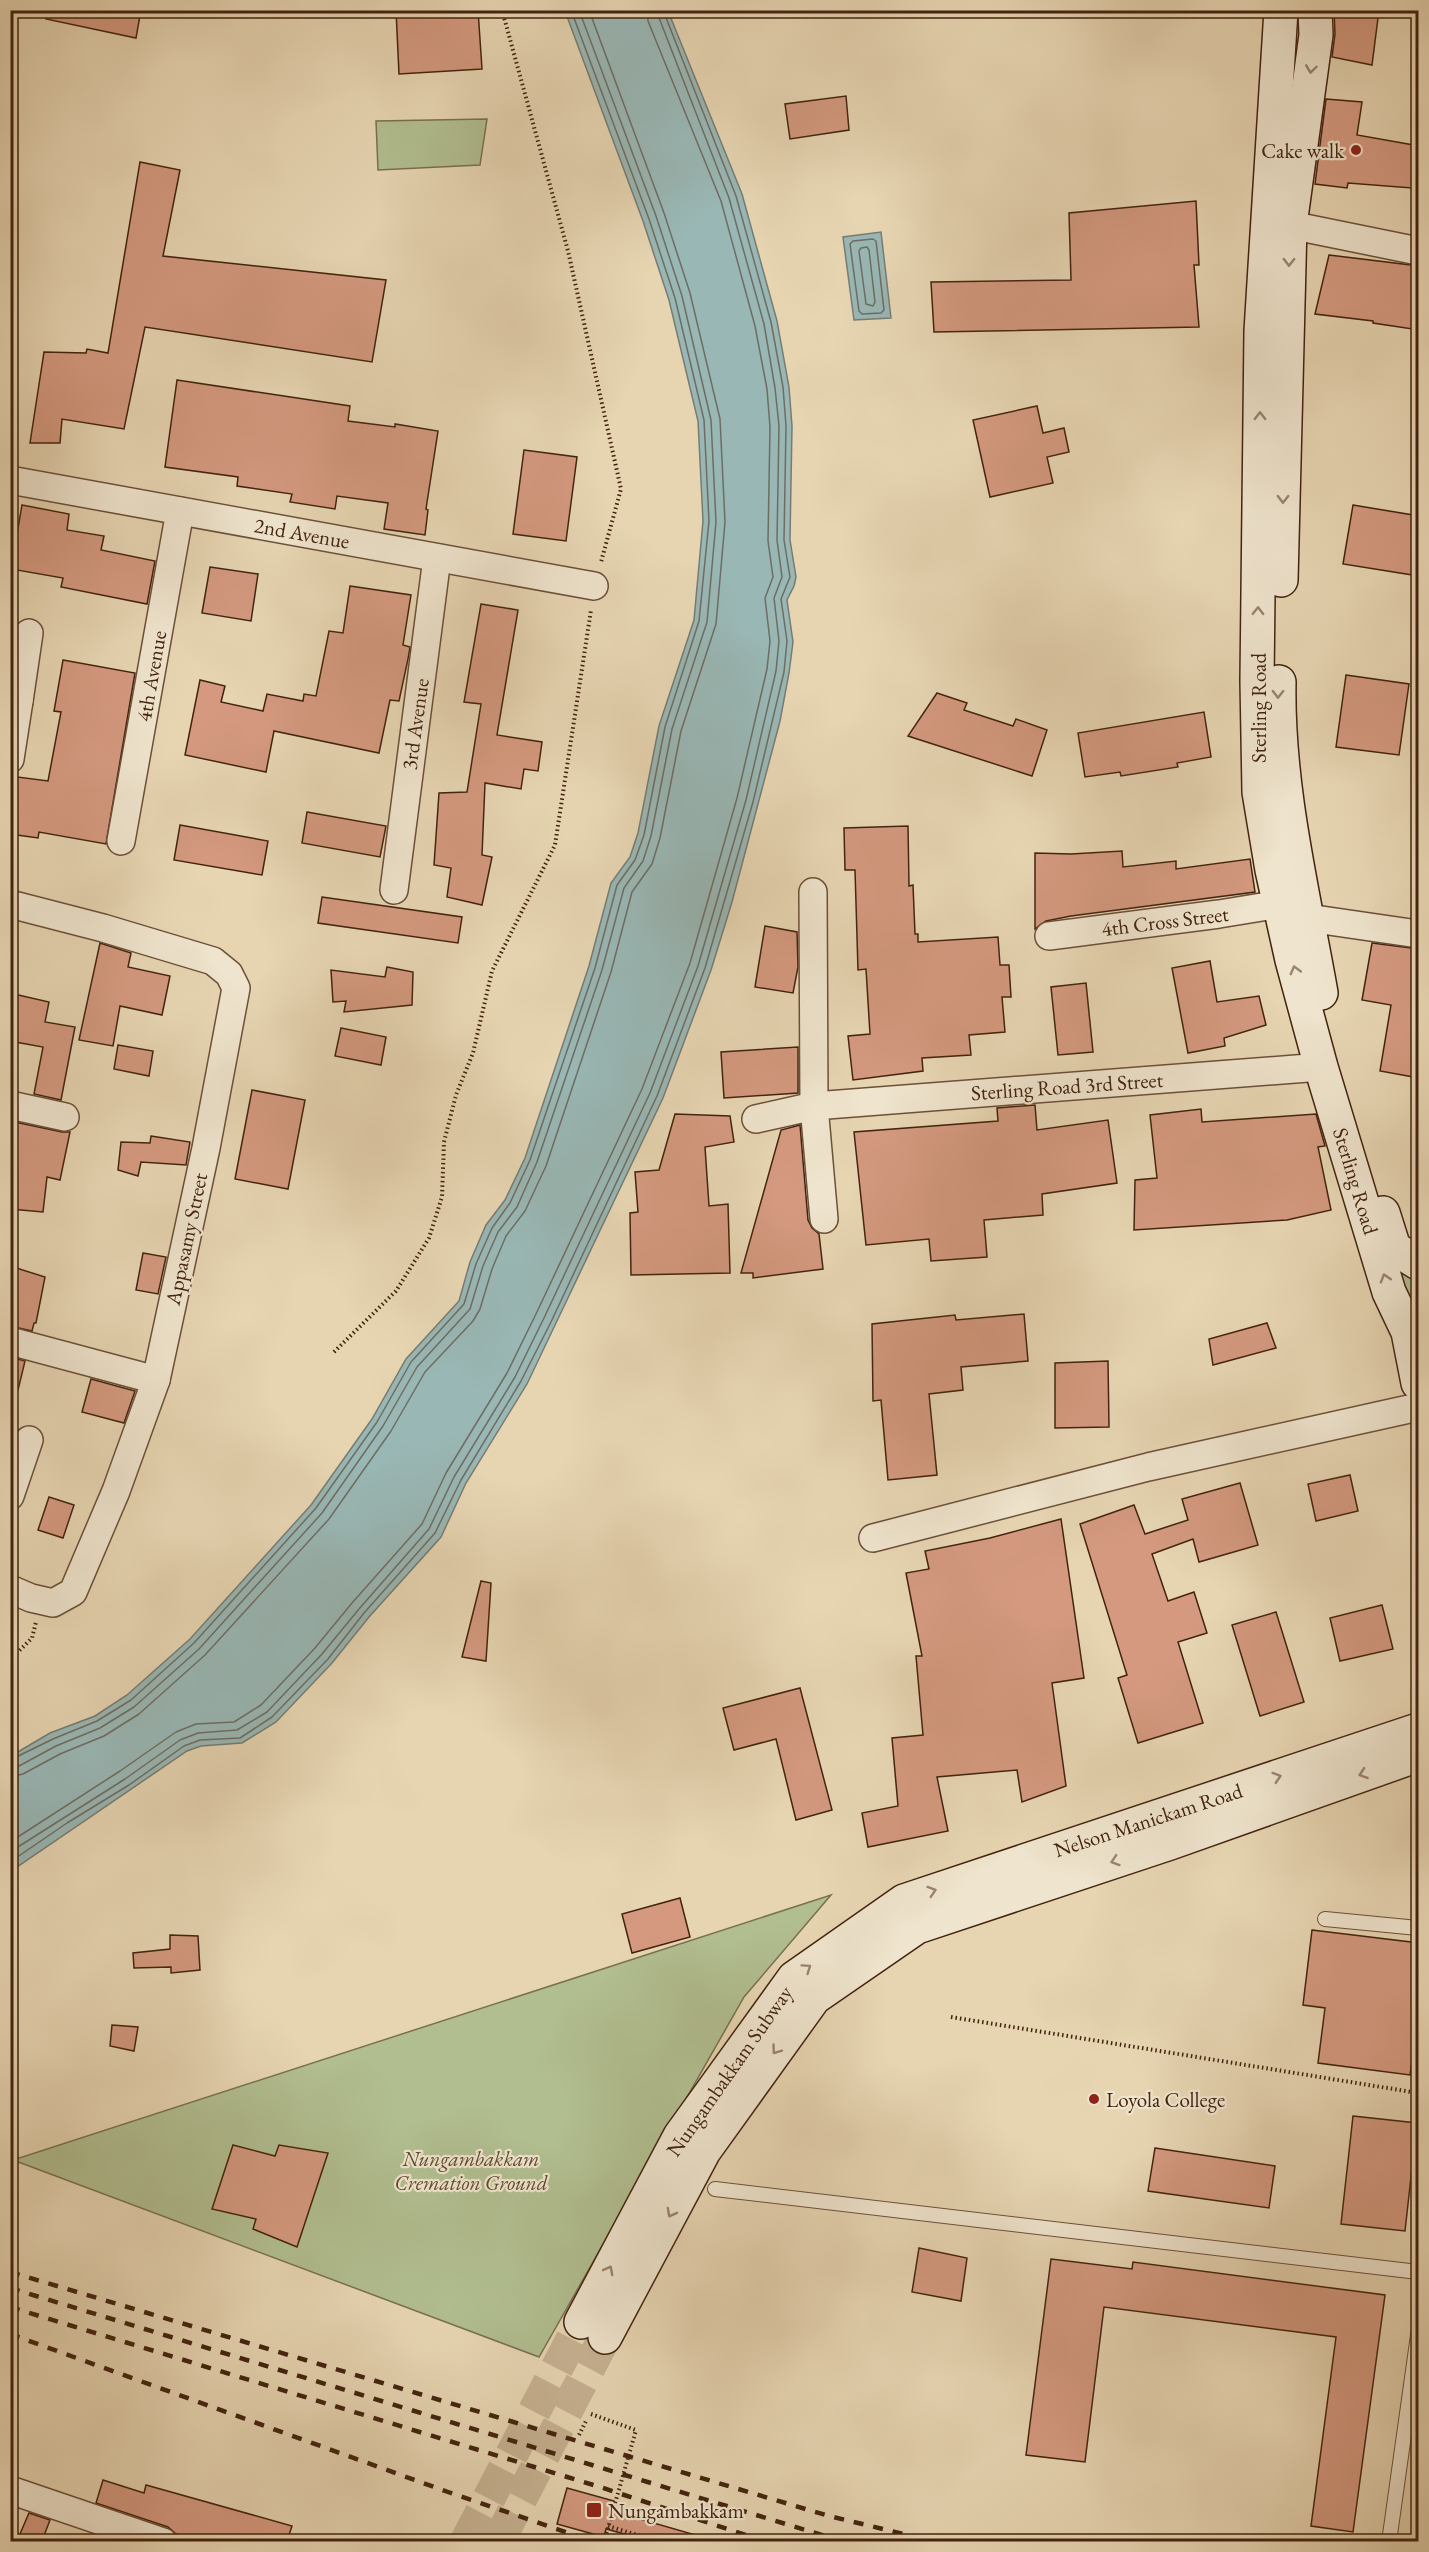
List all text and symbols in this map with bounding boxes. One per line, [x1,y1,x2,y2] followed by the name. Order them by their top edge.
[1306,64,1318,73] one-way arrow
[1261,137,1345,164] place label: Cake walk
[1349,143,1363,157] marker: Cake walk
[1282,258,1295,267] one-way arrow
[1254,411,1266,420] one-way arrow
[1277,495,1289,504] one-way arrow
[252,511,352,555] street label: 2nd Avenue
[1252,606,1264,615] one-way arrow
[130,628,172,724] street label: 4th Avenue
[1245,653,1272,763] street label: Sterling Road
[395,676,435,772] street label: 3rd Avenue
[1272,690,1285,699] one-way arrow
[1100,900,1231,942] street label: 4th Cross Street
[1290,965,1302,976] one-way arrow
[970,1066,1164,1106] street label: Sterling Road 3rd Street
[1327,1124,1385,1238] street label: Sterling Road
[159,1170,213,1309] street label: Appasamy Street
[1380,1273,1392,1284] one-way arrow
[1358,1767,1369,1780] one-way arrow
[1271,1772,1282,1785] one-way arrow
[1050,1777,1246,1863] street label: Nelson Manickam Road
[1110,1854,1121,1866] one-way arrow
[926,1886,937,1899] one-way arrow
[800,1964,811,1975] one-way arrow
[660,1980,799,2162] street label: Nungambakkam Subway
[773,2043,784,2054] one-way arrow
[1106,2086,1225,2113] place label: Loyola College
[1087,2092,1101,2106] marker: Loyola College
[394,2145,548,2196] park label: Nungambakkam Cremation Ground
[667,2207,678,2218] one-way arrow
[601,2265,613,2276] one-way arrow
[608,2497,744,2524] place label: Nungambakkam
[585,2501,603,2519] marker: Nungambakkam

